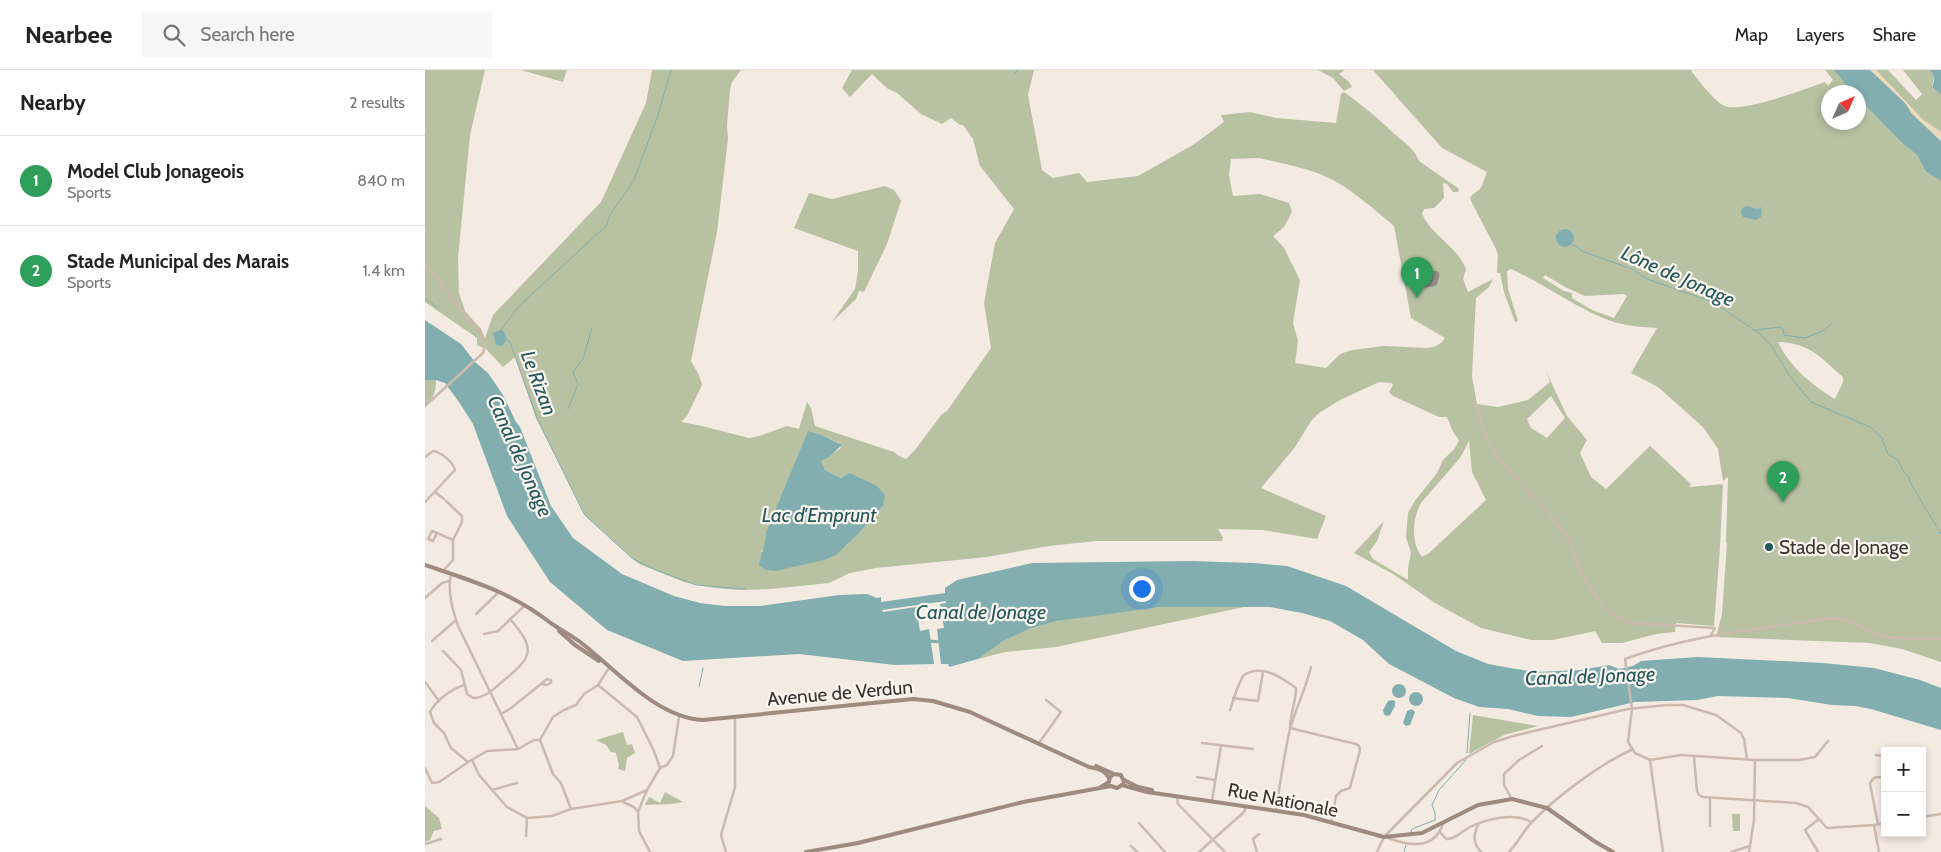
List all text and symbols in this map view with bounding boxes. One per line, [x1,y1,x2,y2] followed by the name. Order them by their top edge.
[142,12,492,57] search box
[25,20,112,49] text: Nearbee
[160,21,188,49] icon: search
[200,23,295,46] text: Search here
[1735,24,1768,46] text: Map
[1796,24,1845,46] text: Layers
[1873,24,1916,46] text: Share
[1821,85,1866,130] north arrow
[20,90,86,115] text: Nearby
[349,93,405,112] text: 2 results
[67,160,244,183] text: Model Club Jonageois
[33,171,39,190] text: 1
[357,171,405,190] text: 840 m
[67,183,111,202] text: Sports
[1618,240,1738,312] water label: Lône de Jonage
[67,250,289,273] text: Stade Municipal des Marais
[1401,257,1433,298] pin: 1
[32,261,40,280] text: 2
[362,261,405,280] text: 1.4 km
[67,273,111,292] text: Sports
[516,347,562,419] water label: Le Rizan
[483,392,557,520] water label: Canal de Jonage
[1767,461,1799,502] pin: 2
[762,503,877,527] water label: Lac d'Emprunt
[1779,536,1909,559] place label: Stade de Jonage
[1763,541,1775,553] marker: Stade de Jonage
[1129,576,1155,602] your location
[916,600,1046,624] water label: Canal de Jonage
[1524,662,1656,690] water label: Canal de Jonage
[766,675,914,711] street label: Avenue de Verdun
[1881,747,1926,837] map controls
[1881,747,1926,792] button: +
[1226,778,1340,822] street label: Rue Nationale
[1881,792,1926,837] button: −

